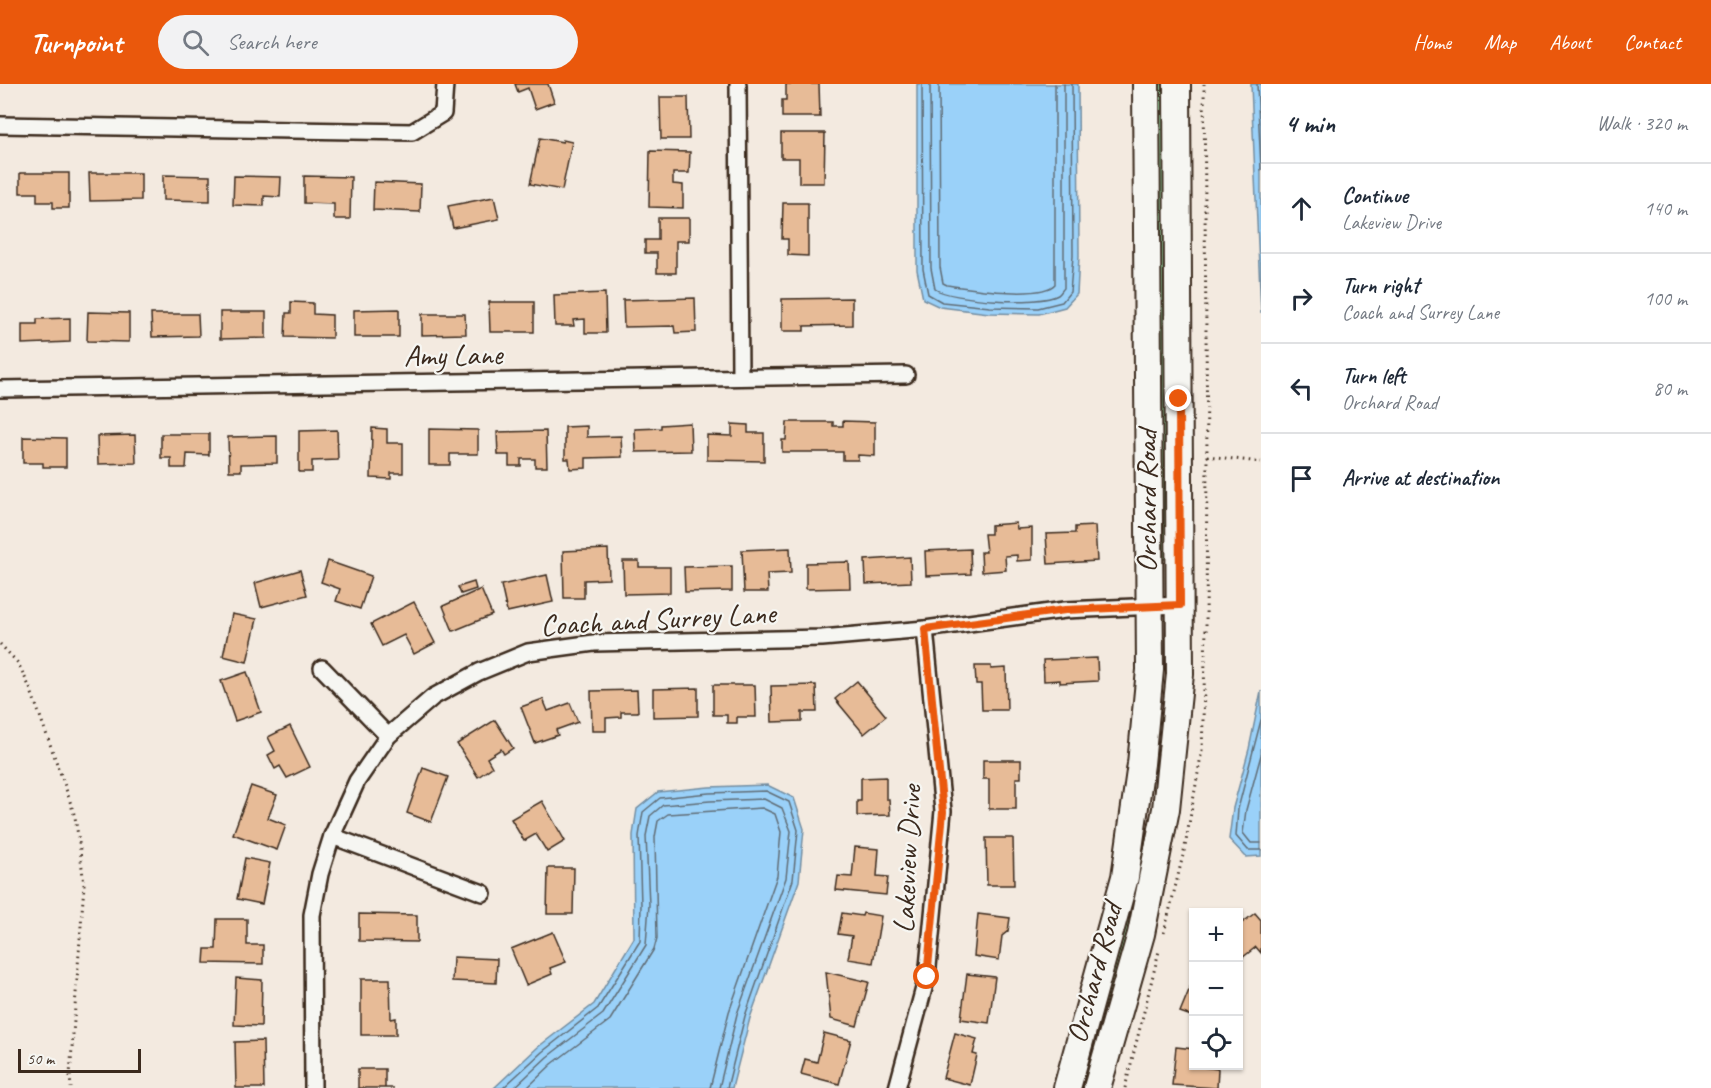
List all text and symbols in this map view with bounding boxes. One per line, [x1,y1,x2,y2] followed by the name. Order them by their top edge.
[158,15,578,69] search box
[30,25,122,60] text: Turnpoint
[179,26,212,59] icon: search
[227,28,317,56] text: Search here
[1413,29,1451,55] text: Home
[1484,29,1516,55] text: Map
[1549,29,1591,55] text: About
[1624,29,1681,55] text: Contact
[1285,107,1335,140] text: 4 min
[1597,111,1687,136] text: Walk · 320 m
[1342,182,1408,210] text: Continue
[1285,192,1318,225] icon: ahead
[1644,196,1687,221] text: 140 m
[1342,210,1441,235] text: Lakeview Drive
[1342,272,1419,300] text: Turn right
[1285,282,1318,315] icon: right
[1644,286,1687,311] text: 100 m
[1342,300,1499,325] text: Coach and Surrey Lane
[403,335,505,375] street label: Amy Lane
[1342,362,1406,390] text: Turn left
[1285,372,1318,405] icon: left
[1653,376,1687,401] text: 80 m
[1165,385,1191,411] route end
[1342,390,1438,415] text: Orchard Road
[1127,425,1165,573] street label: Orchard Road
[1285,462,1318,495] icon: arrive
[1342,464,1499,492] text: Arrive at destination
[539,594,779,644] street label: Coach and Surrey Lane
[884,782,930,934] street label: Lakeview Drive
[1057,895,1132,1047] street label: Orchard Road
[1189,908,1243,1070] map controls
[1189,908,1243,962] button: +
[1189,962,1243,1016] button: −
[913,963,939,989] route start
[1189,1016,1243,1070] button: locate
[18,1046,141,1074] scale bar
[27,1049,54,1069] text: 50 m

